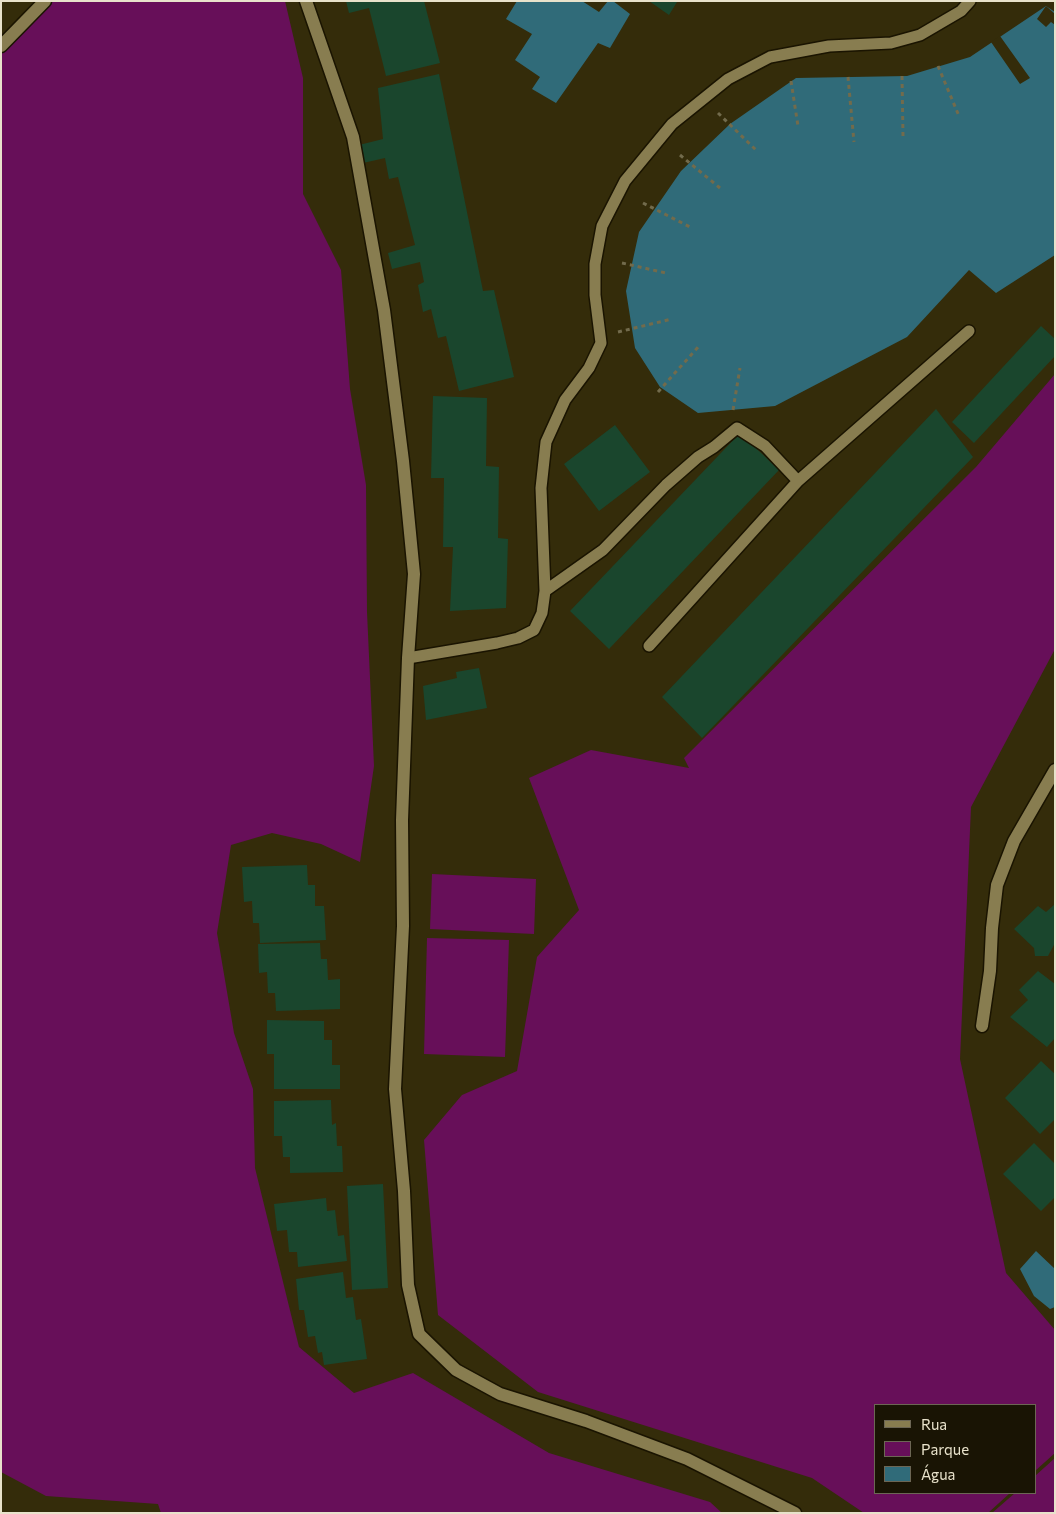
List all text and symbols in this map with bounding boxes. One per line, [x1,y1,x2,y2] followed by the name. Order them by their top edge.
[874,1404,1036,1494] legend
[921,1415,947,1433] text: Rua
[921,1440,969,1458] text: Parque
[921,1465,955,1483] text: Água

